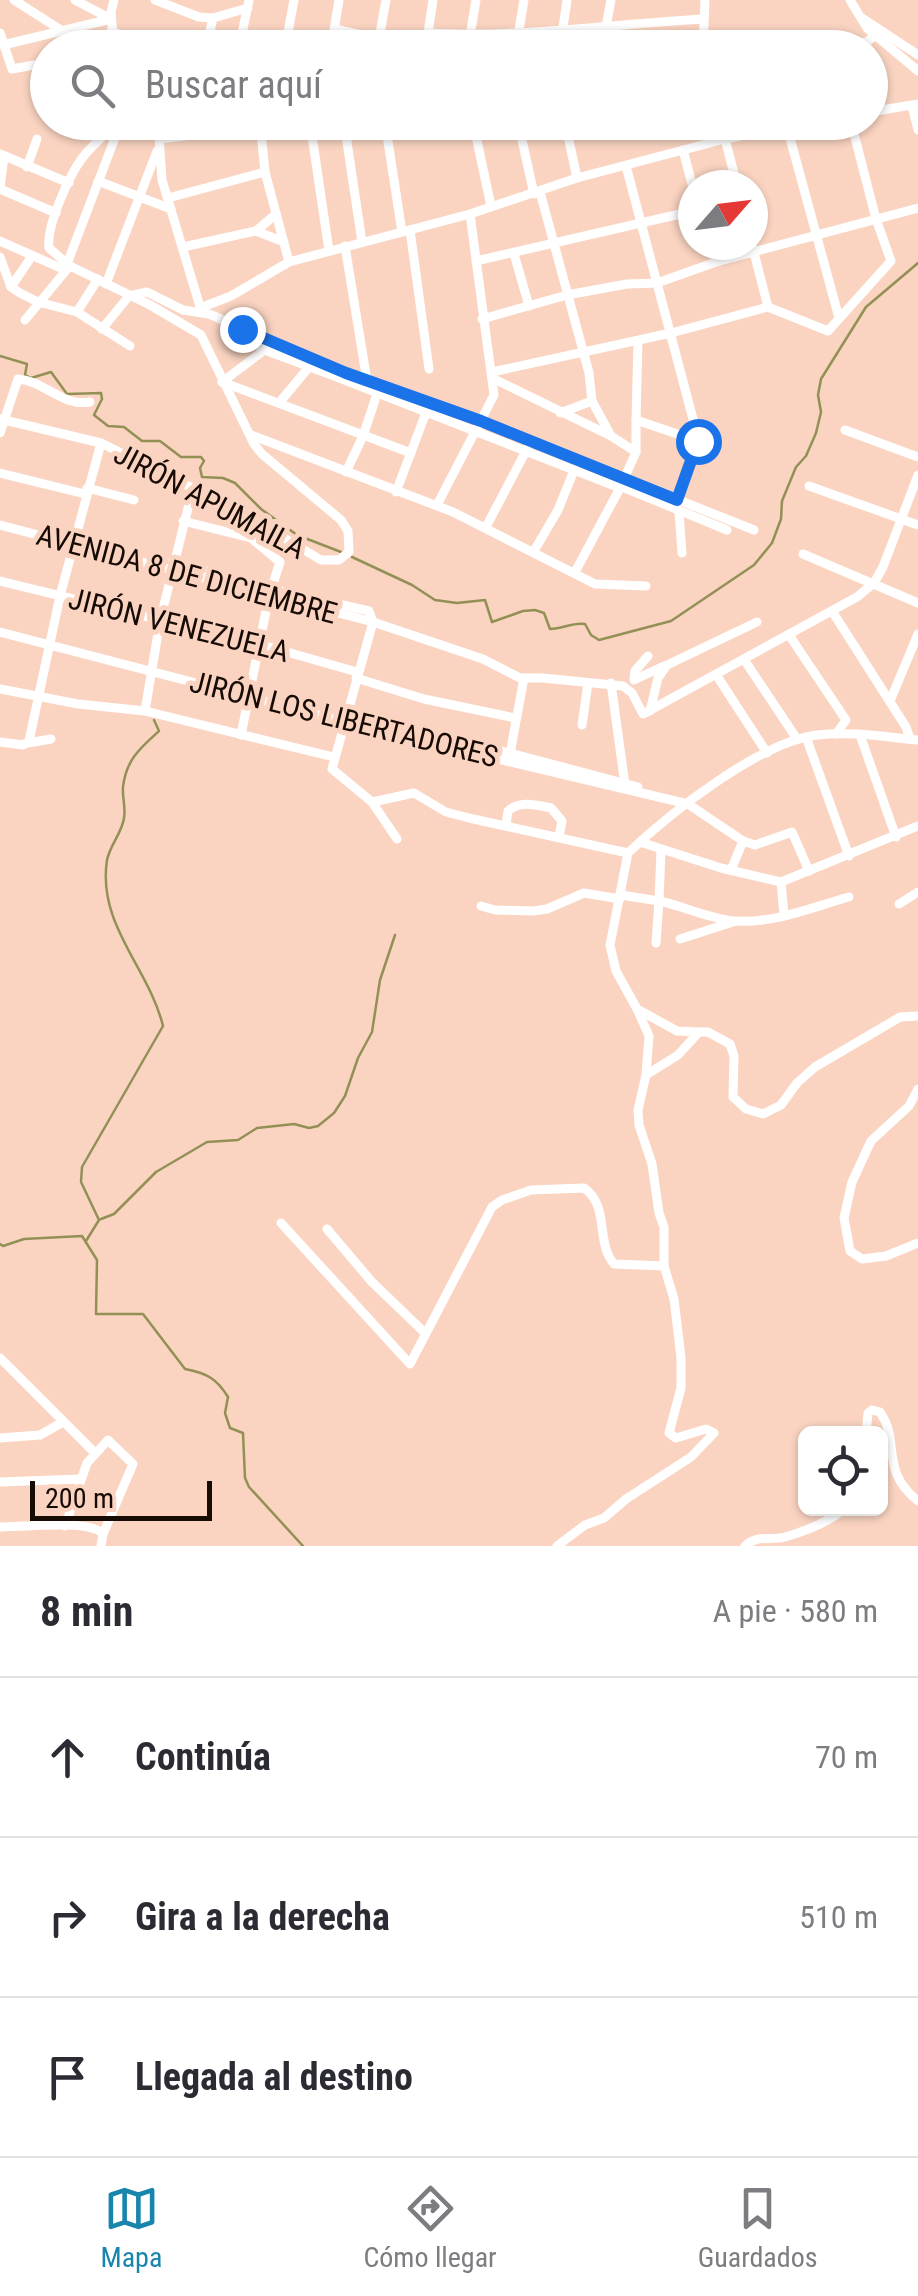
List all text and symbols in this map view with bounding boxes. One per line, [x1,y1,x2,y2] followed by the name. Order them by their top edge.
[30,30,888,140] search box
[65,58,120,113] icon: search
[145,63,322,107] text: Buscar aquí
[678,170,768,260] north arrow
[220,307,266,353] route end
[676,419,722,465] route start
[108,436,312,566] street label: JIRÓN APUMAILA
[33,517,341,631] street label: AVENIDA 8 DE DICIEMBRE
[65,581,293,669] street label: JIRÓN VENEZUELA
[186,664,502,774] street label: JIRÓN LOS LIBERTADORES
[798,1426,888,1516] map controls
[798,1426,888,1516] button: locate
[30,1476,212,1520] scale bar
[45,1482,114,1515] text: 200 m
[40,1587,133,1636] text: 8 min
[713,1592,878,1630] text: A pie · 580 m
[40,1730,95,1785] icon: ahead
[135,1735,271,1779] text: Continúa
[815,1738,878,1776] text: 70 m
[40,1890,95,1945] icon: right
[135,1895,390,1939] text: Gira a la derecha
[799,1898,878,1936] text: 510 m
[40,2050,95,2105] icon: arrive
[135,2055,413,2099] text: Llegada al destino
[101,2181,162,2274] tab: Mapa
[363,2181,497,2274] tab: Cómo llegar
[698,2181,817,2274] tab: Guardados

